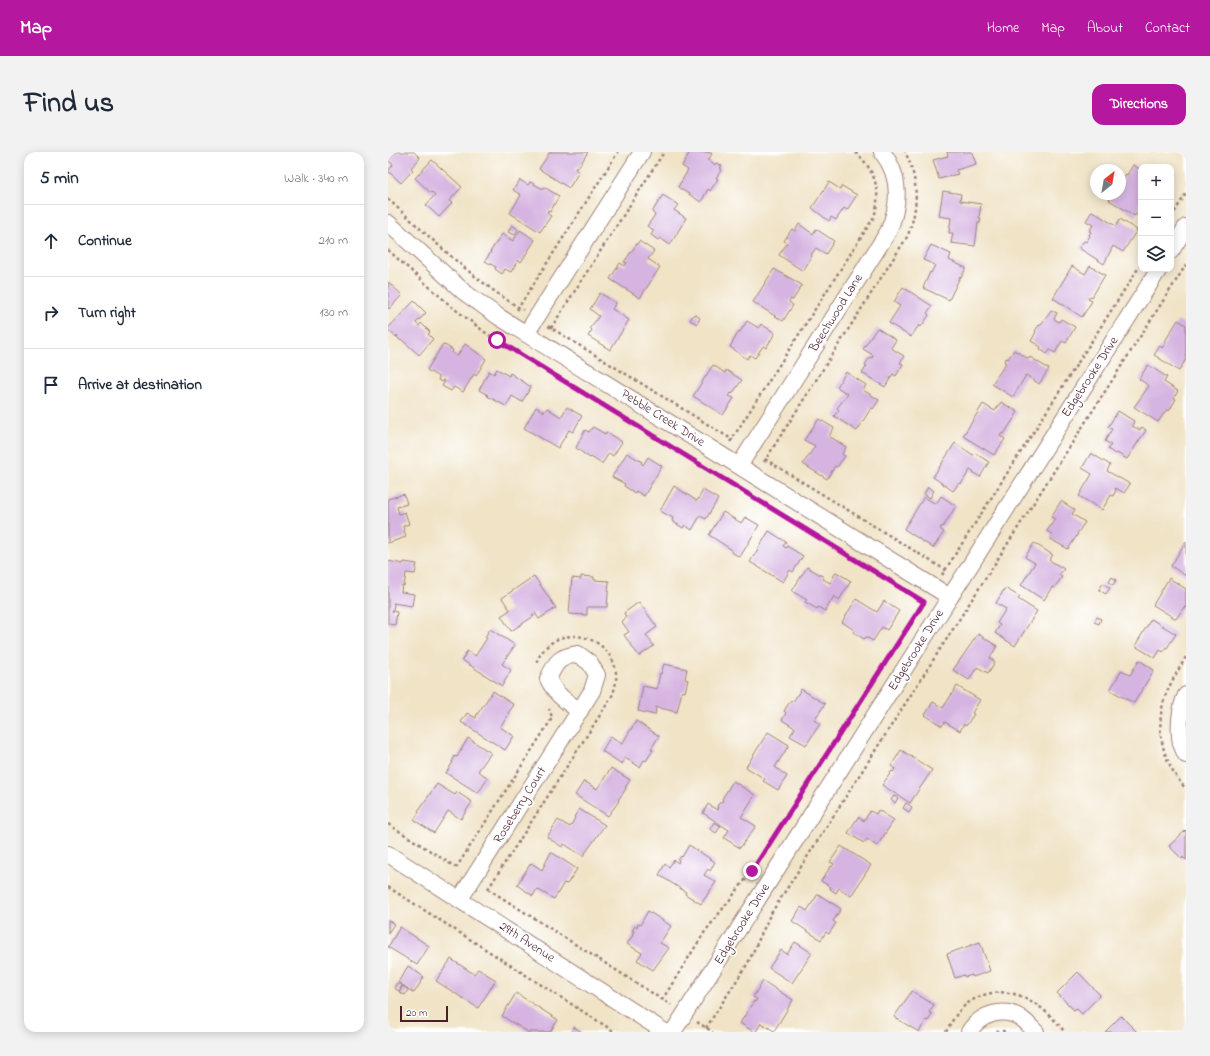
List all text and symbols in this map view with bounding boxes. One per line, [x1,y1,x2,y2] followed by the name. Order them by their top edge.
[20,15,52,42] text: Map
[987,18,1019,39] text: Home
[1041,18,1065,39] text: Map
[1087,18,1123,39] text: About
[1145,18,1190,39] text: Contact
[24,84,114,125] text: Find us
[1092,84,1186,125] button: Directions
[1090,164,1126,200] north arrow
[1138,164,1174,272] map controls
[1138,164,1174,200] button: +
[40,166,79,191] text: 5 min
[284,169,348,188] text: Walk · 340 m
[1138,200,1174,236] button: −
[40,230,62,252] icon: ahead
[78,230,132,252] text: Continue
[318,231,348,250] text: 210 m
[1138,236,1174,272] button: layers
[804,270,868,357] street label: Beechwood Lane
[40,302,62,324] icon: right
[78,302,136,324] text: Turn right
[320,303,348,322] text: 130 m
[488,331,506,349] route start
[1057,333,1124,422] street label: Edgebrooke Drive
[40,374,62,396] icon: arrive
[78,374,202,396] text: Arrive at destination
[617,385,709,451] street label: Pebble Creek Drive
[883,605,950,695] street label: Edgebrooke Drive
[489,762,552,848] street label: Roseberry Court
[743,862,761,880] route end
[709,879,776,969] street label: Edgebrooke Drive
[495,917,559,967] street label: 29th Avenue
[400,1004,448,1023] scale bar
[406,1005,428,1021] text: 20 m

